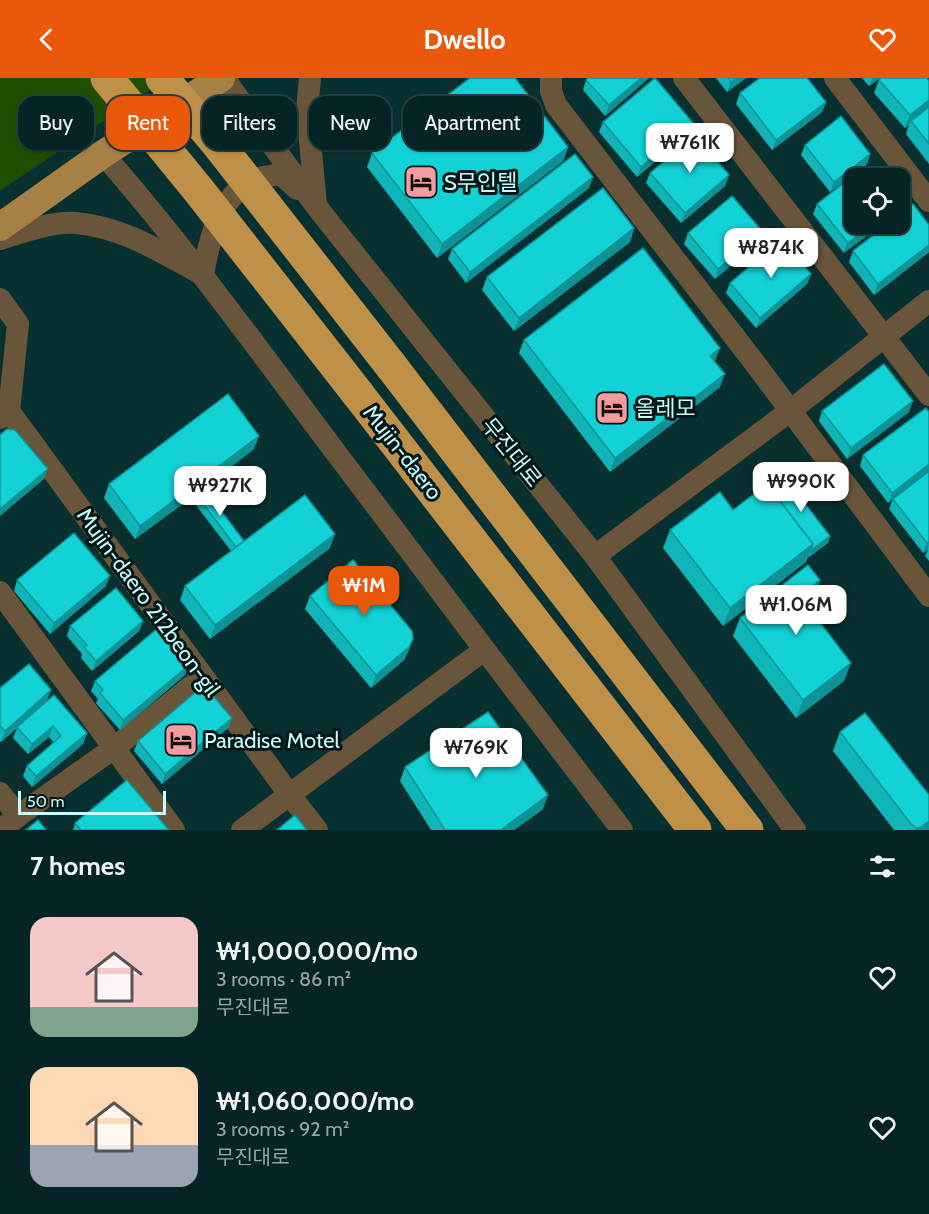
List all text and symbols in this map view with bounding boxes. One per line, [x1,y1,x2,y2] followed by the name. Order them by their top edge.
[30,23,63,56] icon: back
[423,23,506,56] text: Dwello
[866,23,899,56] icon: heart
[18,96,94,150] chip: Buy
[106,96,190,150] chip: Rent
[202,96,297,150] chip: Filters
[309,96,391,150] chip: New
[403,96,542,150] chip: Apartment
[648,123,732,174] pin: ₩761K
[660,130,720,154] text: ₩761K
[403,164,439,200] hotel icon: S무인텔
[844,168,910,234] map controls
[844,168,910,234] button: locate
[444,169,518,196] place label: S무인텔
[729,228,813,279] pin: ₩874K
[738,235,804,259] text: ₩874K
[594,390,630,426] hotel icon: 올레모
[635,395,696,422] place label: 올레모
[357,400,448,505] street label: Mujin-daero
[476,412,548,492] street label: 무진대로
[759,462,843,513] pin: ₩990K
[178,466,262,517] pin: ₩927K
[767,469,835,493] text: ₩990K
[188,473,252,497] text: ₩927K
[71,503,227,702] street label: Mujin-daero 212beon-gil
[335,566,393,617] pin: ₩1M
[342,573,386,597] text: ₩1M
[747,585,845,636] pin: ₩1.06M
[760,592,833,616] text: ₩1.06M
[163,722,199,758] hotel icon: Paradise Motel
[204,727,341,754] place label: Paradise Motel
[434,728,518,779] pin: ₩769K
[444,735,508,759] text: ₩769K
[18,788,166,816] scale bar
[27,792,64,811] text: 50 m
[30,850,125,882] text: 7 homes
[866,850,899,883] icon: filters
[216,935,418,967] text: ₩1,000,000/mo
[78,941,150,1013] icon: home
[866,961,899,994] icon: heart
[216,967,351,991] text: 3 rooms · 86 m²
[216,995,290,1019] text: 무진대로
[216,1085,414,1117] text: ₩1,060,000/mo
[78,1091,150,1163] icon: home
[866,1111,899,1144] icon: heart
[216,1117,349,1141] text: 3 rooms · 92 m²
[216,1145,290,1169] text: 무진대로

